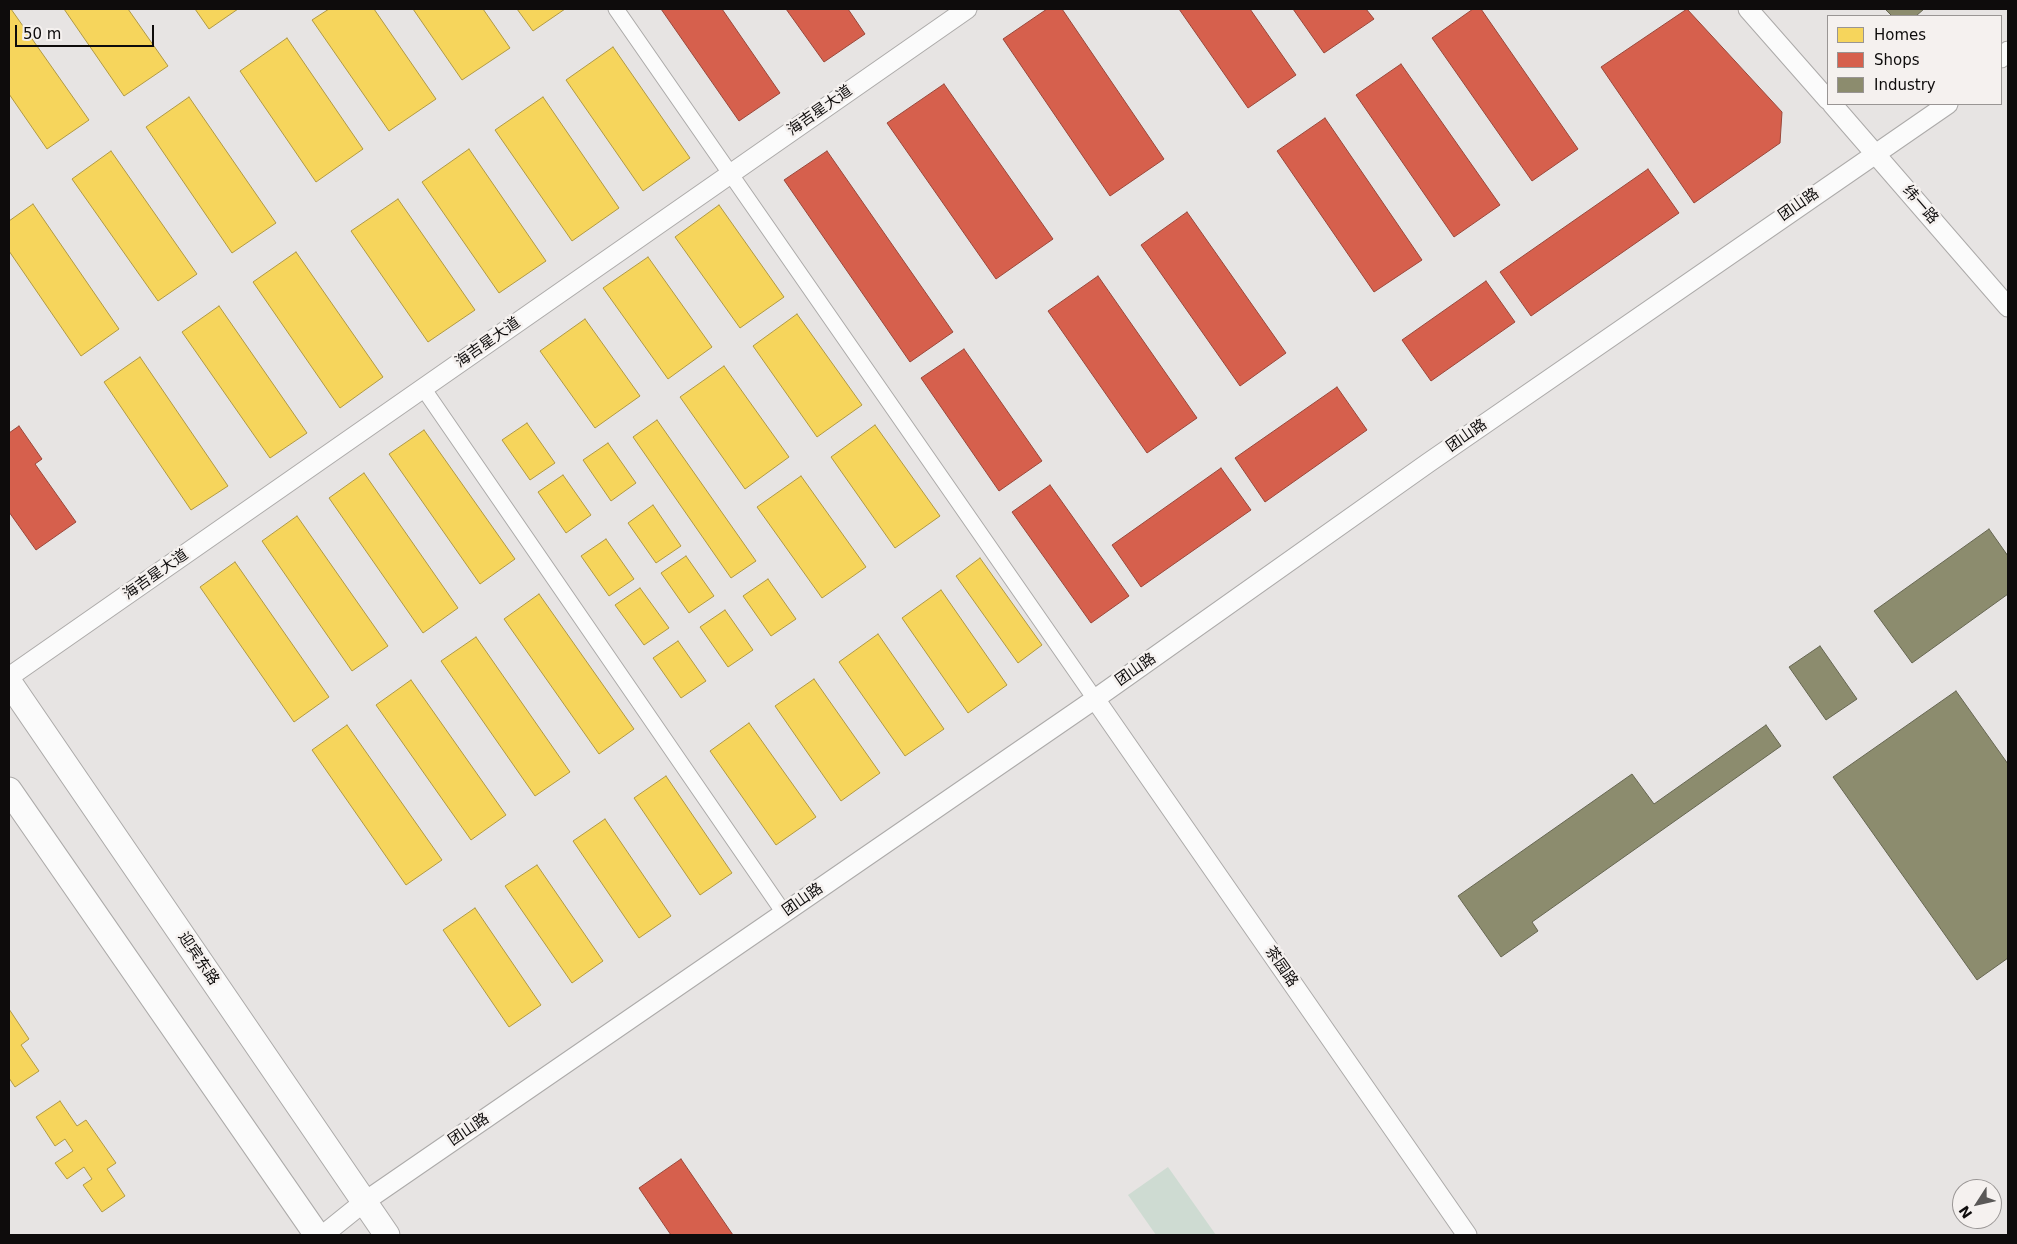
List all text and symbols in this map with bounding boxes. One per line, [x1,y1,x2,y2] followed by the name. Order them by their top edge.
[18,15,156,47] scale bar
[1827,15,2002,105] legend
[23,25,61,43] text: 50 m
[1874,26,1926,44] text: Homes
[1874,51,1920,69] text: Shops
[1874,76,1936,94] text: Industry
[784,82,856,140] street label: 海吉星大道
[1898,182,1942,228] street label: 纬一路
[1775,185,1823,225] street label: 团山路
[452,314,524,372] street label: 海吉星大道
[1443,416,1491,456] street label: 团山路
[120,546,192,604] street label: 海吉星大道
[1112,650,1160,690] street label: 团山路
[779,880,827,920] street label: 团山路
[174,929,222,989] street label: 迎宾东路
[1261,943,1301,991] street label: 茶园路
[445,1110,493,1150] street label: 团山路
[1952,1179,2002,1229] north arrow
[1956,1203,1975,1221] text: N

